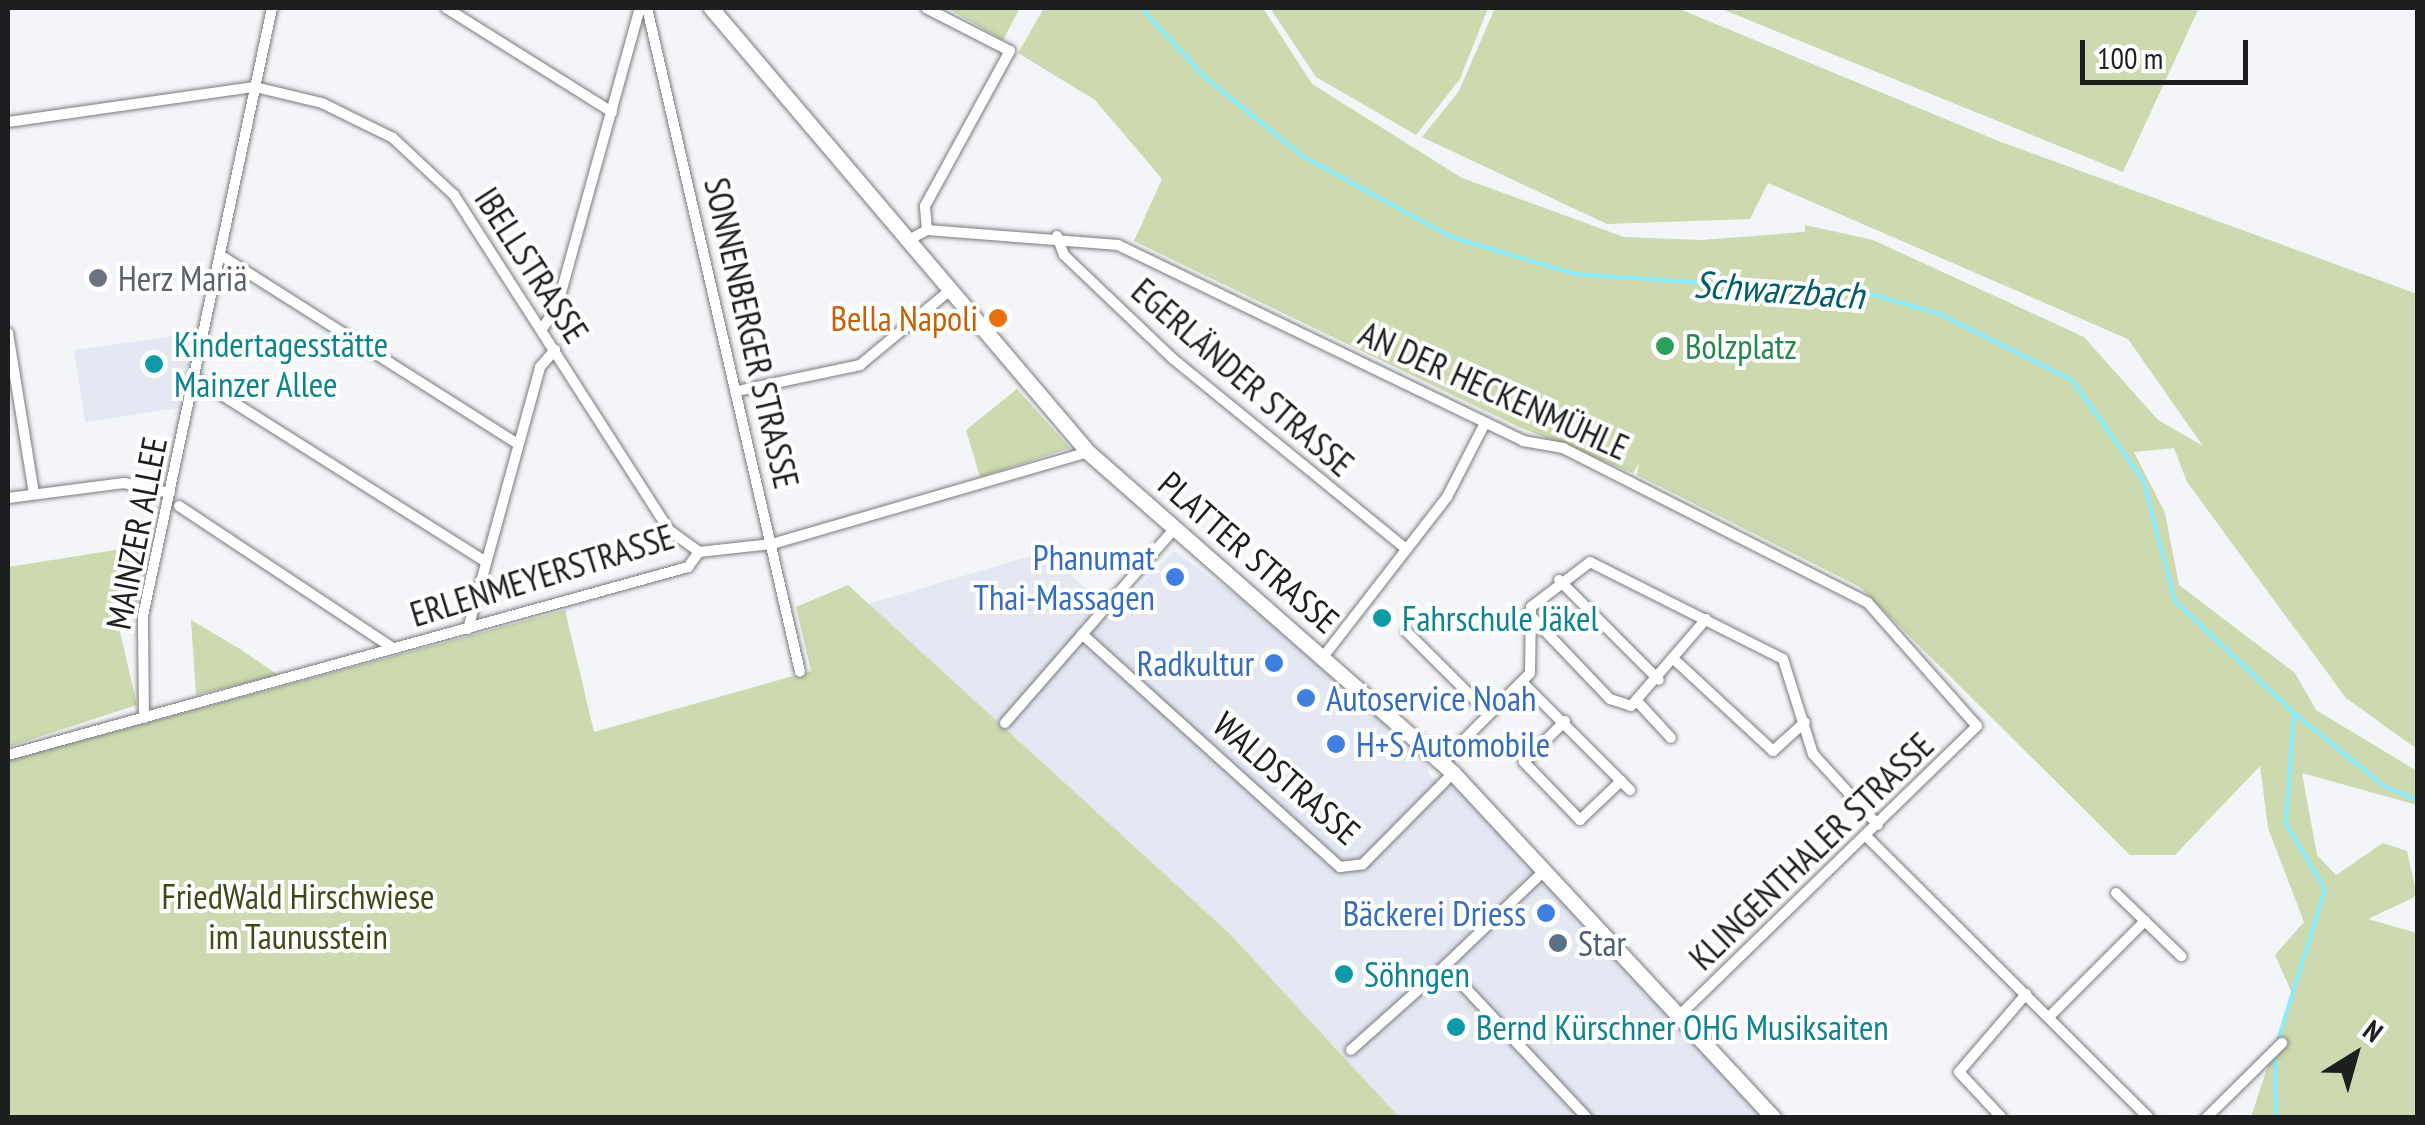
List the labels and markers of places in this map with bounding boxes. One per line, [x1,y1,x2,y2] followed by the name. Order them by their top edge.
[118,257,248,299] place label: Herz Mariä
[87,267,109,289] marker: Herz Mariä
[830,297,978,339] place label: Bella Napoli
[987,307,1009,329] marker: Bella Napoli
[174,323,388,405] place label: Kindertagesstätte Mainzer Allee
[1685,325,1797,367] place label: Bolzplatz
[1654,335,1676,357] marker: Bolzplatz
[143,353,165,375] marker: Kindertagesstätte Mainzer Allee
[973,536,1155,618] place label: Phanumat Thai-Massagen
[1164,566,1186,588] marker: Phanumat Thai-Massagen
[1402,597,1599,639] place label: Fahrschule Jäkel
[1371,607,1393,629] marker: Fahrschule Jäkel
[1137,642,1254,684] place label: Radkultur
[1263,652,1285,674] marker: Radkultur
[1326,677,1536,719] place label: Autoservice Noah
[1295,687,1317,709] marker: Autoservice Noah
[1356,723,1551,765] place label: H+S Automobile
[1325,733,1347,755] marker: H+S Automobile
[1343,892,1526,934] place label: Bäckerei Driess
[1535,902,1557,924] marker: Bäckerei Driess
[1578,922,1626,964] place label: Star
[1547,932,1569,954] marker: Star
[1364,953,1470,995] place label: Söhngen
[1333,963,1355,985] marker: Söhngen
[1476,1006,1889,1048] place label: Bernd Kürschner OHG Musiksaiten
[1445,1016,1467,1038] marker: Bernd Kürschner OHG Musiksaiten

